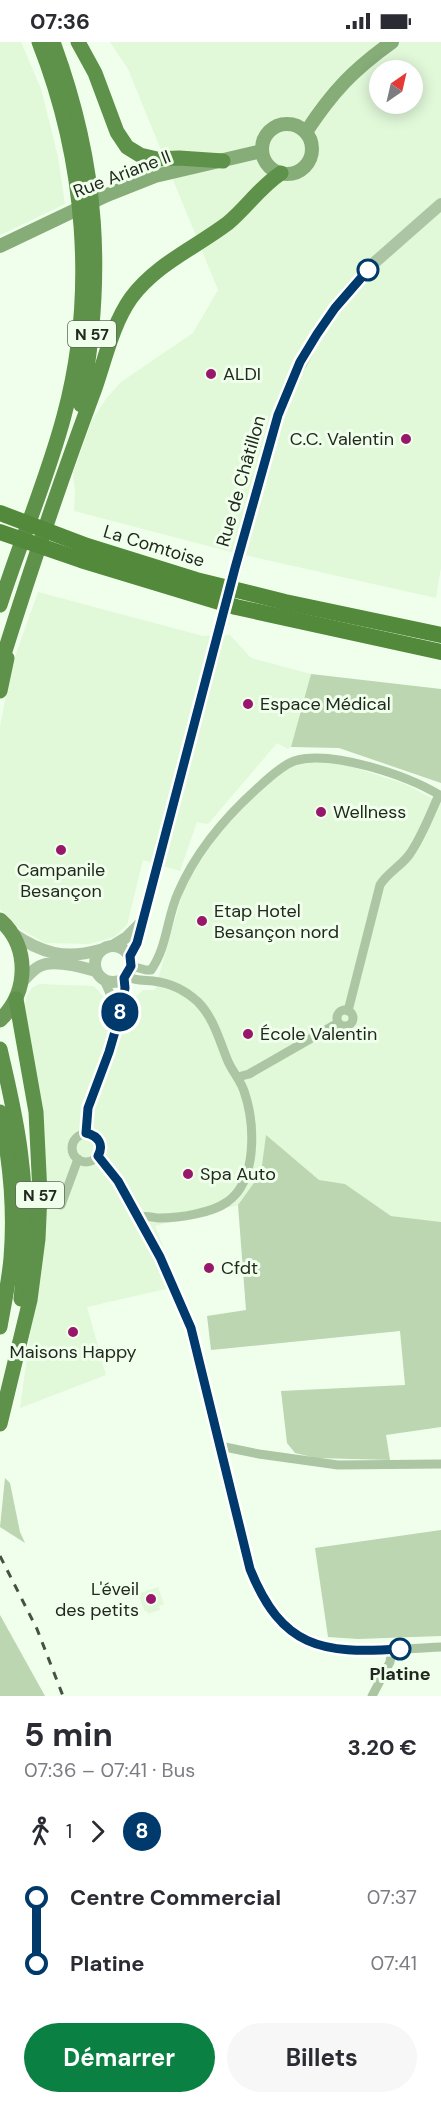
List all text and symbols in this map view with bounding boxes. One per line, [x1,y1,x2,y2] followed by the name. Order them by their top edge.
[30,7,90,36] text: 07:36
[369,60,423,114] north arrow
[369,60,423,114] map controls
[70,144,174,204] street label: Rue Ariane II
[357,259,379,281] unlabelled marker
[68,321,116,347] road number: N 57
[223,362,261,386] place label: ALDI
[204,367,218,381] marker: ALDI
[211,413,271,549] street label: Rue de Châtillon
[290,427,394,451] place label: C.C. Valentin
[399,432,413,446] marker: C.C. Valentin
[100,519,208,573] street label: La Comtoise
[260,692,391,716] place label: Espace Médical
[241,697,255,711] marker: Espace Médical
[333,800,406,824] place label: Wellness
[314,805,328,819] marker: Wellness
[54,843,68,857] marker: Campanile Besançon
[17,858,105,903] place label: Campanile Besançon
[214,899,339,944] place label: Etap Hotel Besançon nord
[195,914,209,928] marker: Etap Hotel Besançon nord
[100,992,140,1032] line badge: 8
[113,998,127,1026] text: 8
[260,1022,377,1046] place label: École Valentin
[241,1027,255,1041] marker: École Valentin
[200,1162,276,1186] place label: Spa Auto
[181,1167,195,1181] marker: Spa Auto
[16,1182,64,1208] road number: N 57
[221,1256,258,1280] place label: Cfdt
[202,1261,216,1275] marker: Cfdt
[66,1325,80,1339] marker: Maisons Happy
[10,1340,137,1364] place label: Maisons Happy
[55,1577,139,1622] place label: L'éveil des petits
[144,1592,158,1606] marker: L'éveil des petits
[389,1638,411,1660] marker: Platine
[370,1662,431,1686] place label: Platine
[24,1713,113,1756] text: 5 min
[348,1733,417,1762] text: 3.20 €
[24,1757,195,1783] text: 07:36 – 07:41 · Bus
[24,1815,57,1848] icon: walk
[81,1815,114,1848] icon: forward
[135,1817,149,1845] text: 8
[66,1818,72,1844] text: 1
[70,1883,281,1912] text: Centre Commercial
[367,1884,417,1910] text: 07:37
[70,1949,145,1978] text: Platine
[371,1950,417,1976] text: 07:41
[24,2023,215,2092] button: Démarrer
[227,2023,417,2092] button: Billets

